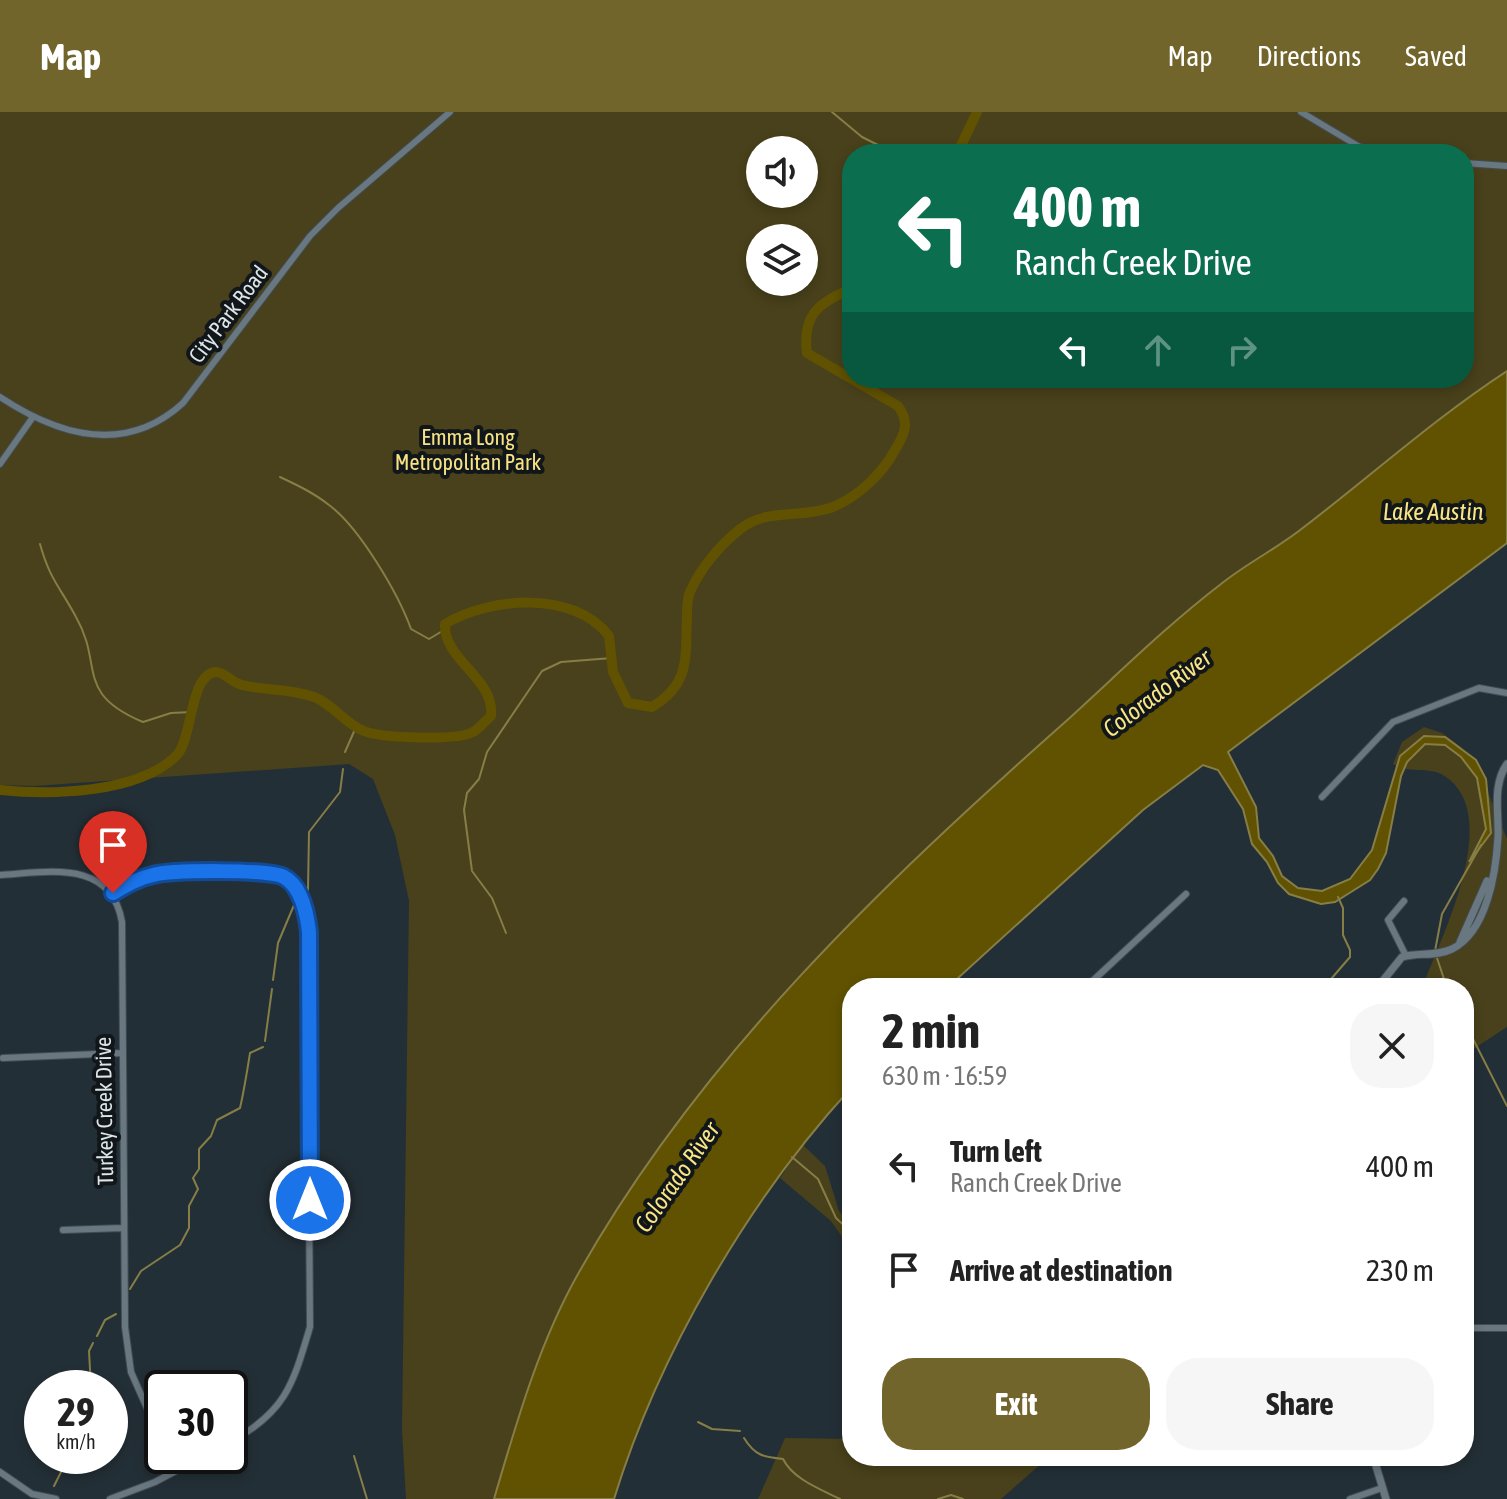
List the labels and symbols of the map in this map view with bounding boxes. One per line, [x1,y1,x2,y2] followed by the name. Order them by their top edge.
[183,260,273,368] street label: City Park Road
[395,424,542,475] park label: Emma Long Metropolitan Park
[1383,498,1484,525] water label: Lake Austin
[1098,643,1217,742] water label: Colorado River
[79,811,147,893] pin
[90,1037,118,1185] street label: Turkey Creek Drive
[629,1116,725,1237] water label: Colorado River
[268,1158,352,1242] position arrow
[144,1370,248,1474] speed limit sign: 30

